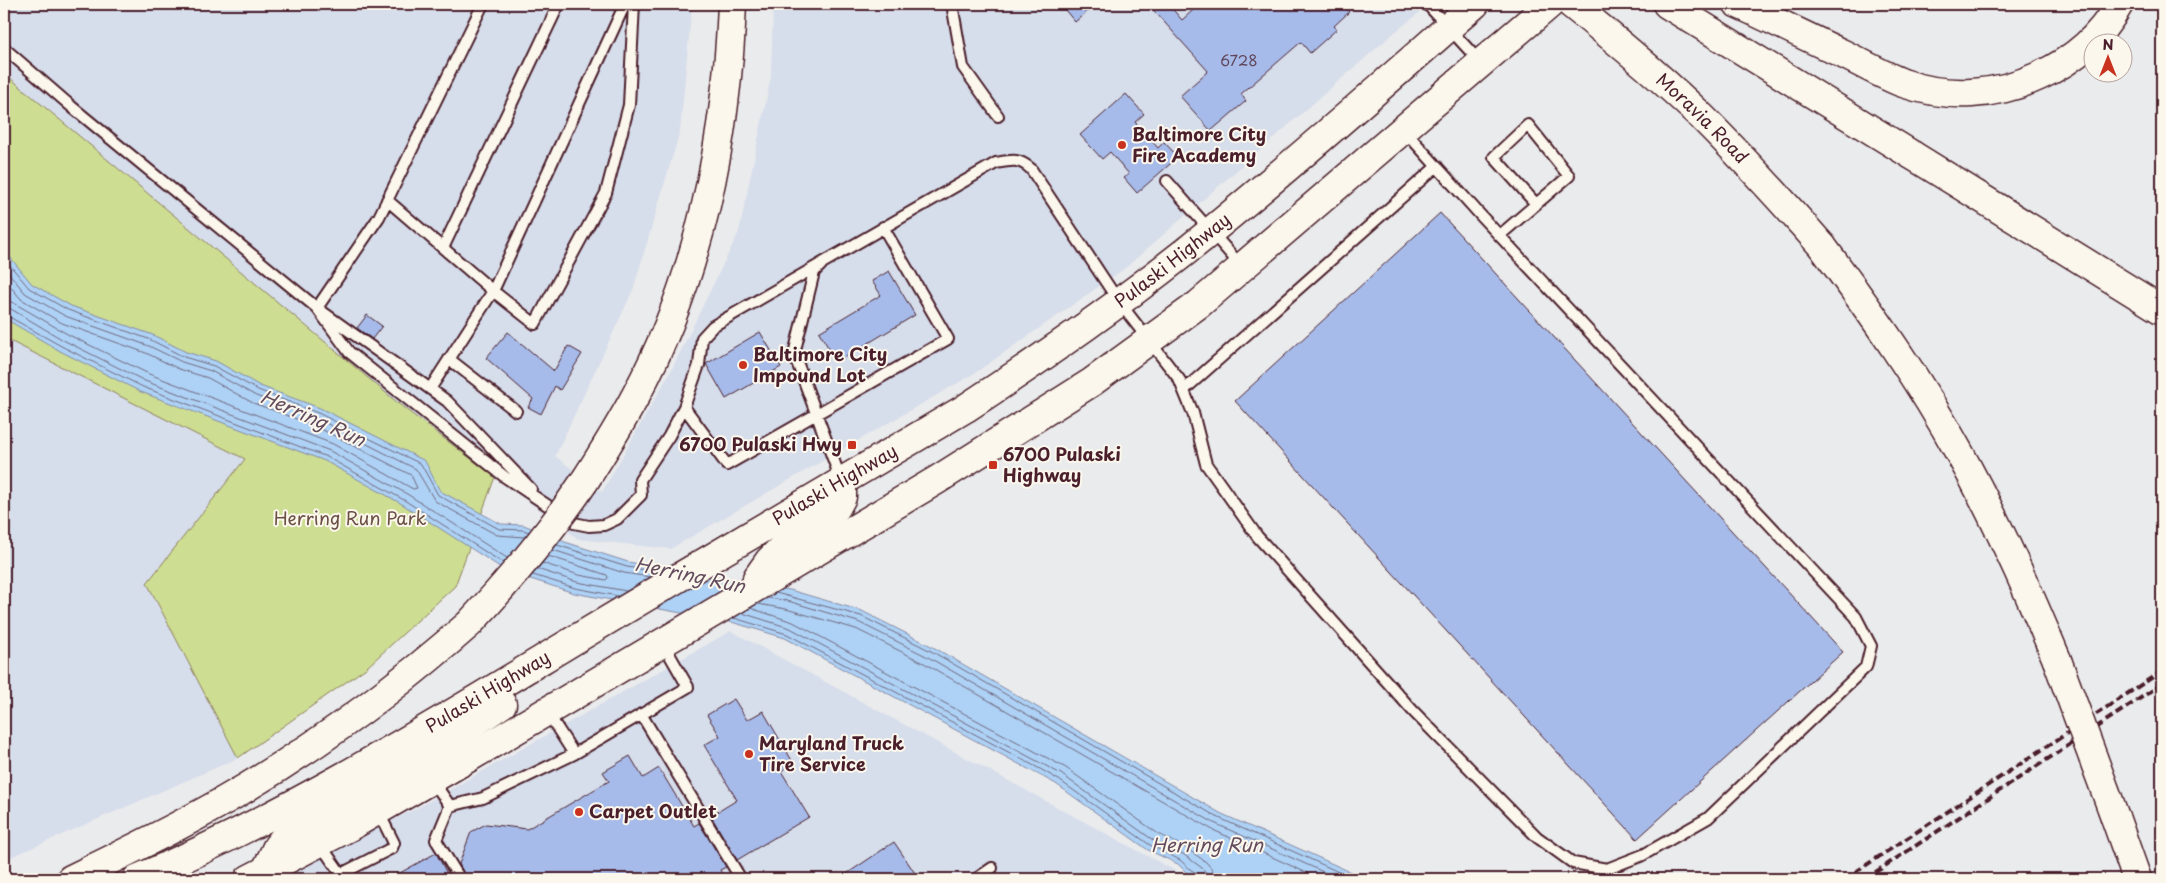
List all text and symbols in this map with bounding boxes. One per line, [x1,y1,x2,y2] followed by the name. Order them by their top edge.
[2084,32,2134,82] north arrow
[2102,34,2114,55] text: N
[1220,48,1258,71] house number: 6728
[1651,66,1755,169] street label: Moravia Road
[1132,120,1266,168] place label: Baltimore City Fire Academy
[1116,139,1128,151] marker: Baltimore City Fire Academy
[1108,205,1236,313] street label: Pulaski Highway
[753,340,887,388] place label: Baltimore City Impound Lot
[737,359,749,371] marker: Baltimore City Impound Lot
[257,382,372,453] water label: Herring Run
[679,430,842,457] place label: 6700 Pulaski Hwy
[767,437,902,531] street label: Pulaski Highway
[846,439,858,451] marker: 6700 Pulaski Hwy
[1003,440,1121,488] place label: 6700 Pulaski Highway
[987,459,999,471] marker: 6700 Pulaski Highway
[274,504,426,531] park label: Herring Run Park
[633,549,749,600] water label: Herring Run
[420,643,555,739] street label: Pulaski Highway
[759,729,904,777] place label: Maryland Truck Tire Service
[743,748,755,760] marker: Maryland Truck Tire Service
[589,797,717,824] place label: Carpet Outlet
[573,806,585,818] marker: Carpet Outlet
[1151,830,1264,858] water label: Herring Run

